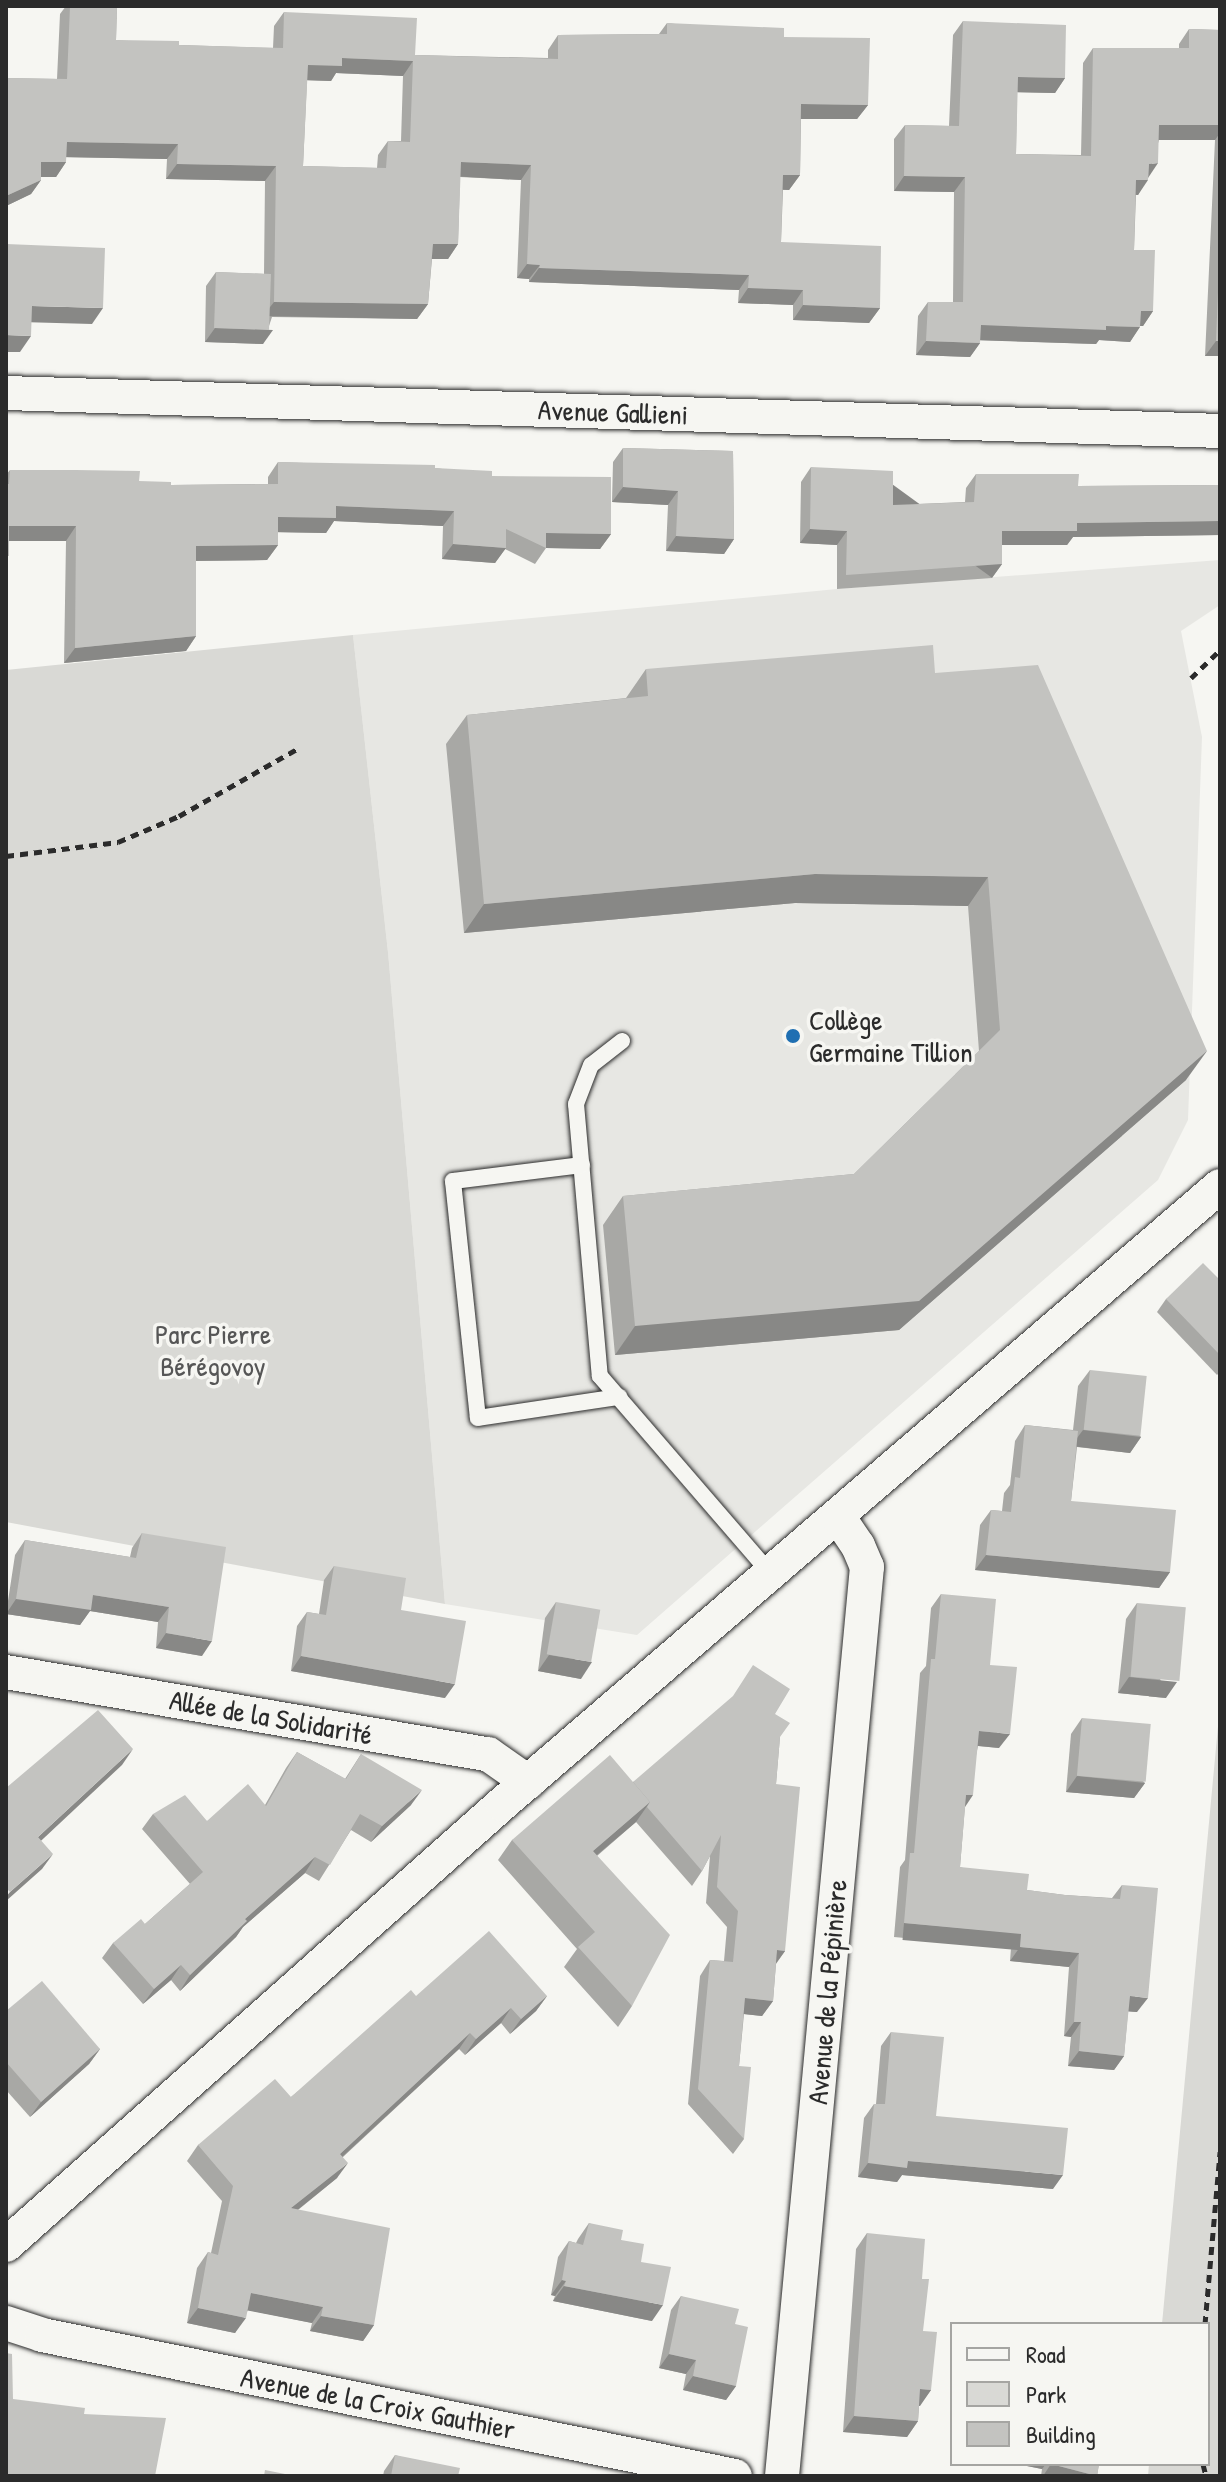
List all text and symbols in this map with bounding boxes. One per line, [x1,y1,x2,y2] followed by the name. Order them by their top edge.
[537,393,689,431] street label: Avenue Gallieni
[809,1003,973,1069] place label: Collège Germaine Tillion
[784,1027,802,1045] marker: Collège Germaine Tillion
[155,1317,271,1383] park label: Parc Pierre Bérégovoy
[167,1683,375,1751] street label: Allée de la Solidarité
[800,1878,854,2106] street label: Avenue de la Pépinière
[950,2322,1210,2466] legend
[1026,2338,1065,2370] text: Road
[238,2360,518,2446] street label: Avenue de la Croix Gauthier
[1026,2378,1066,2410] text: Park
[1026,2418,1096,2450] text: Building

